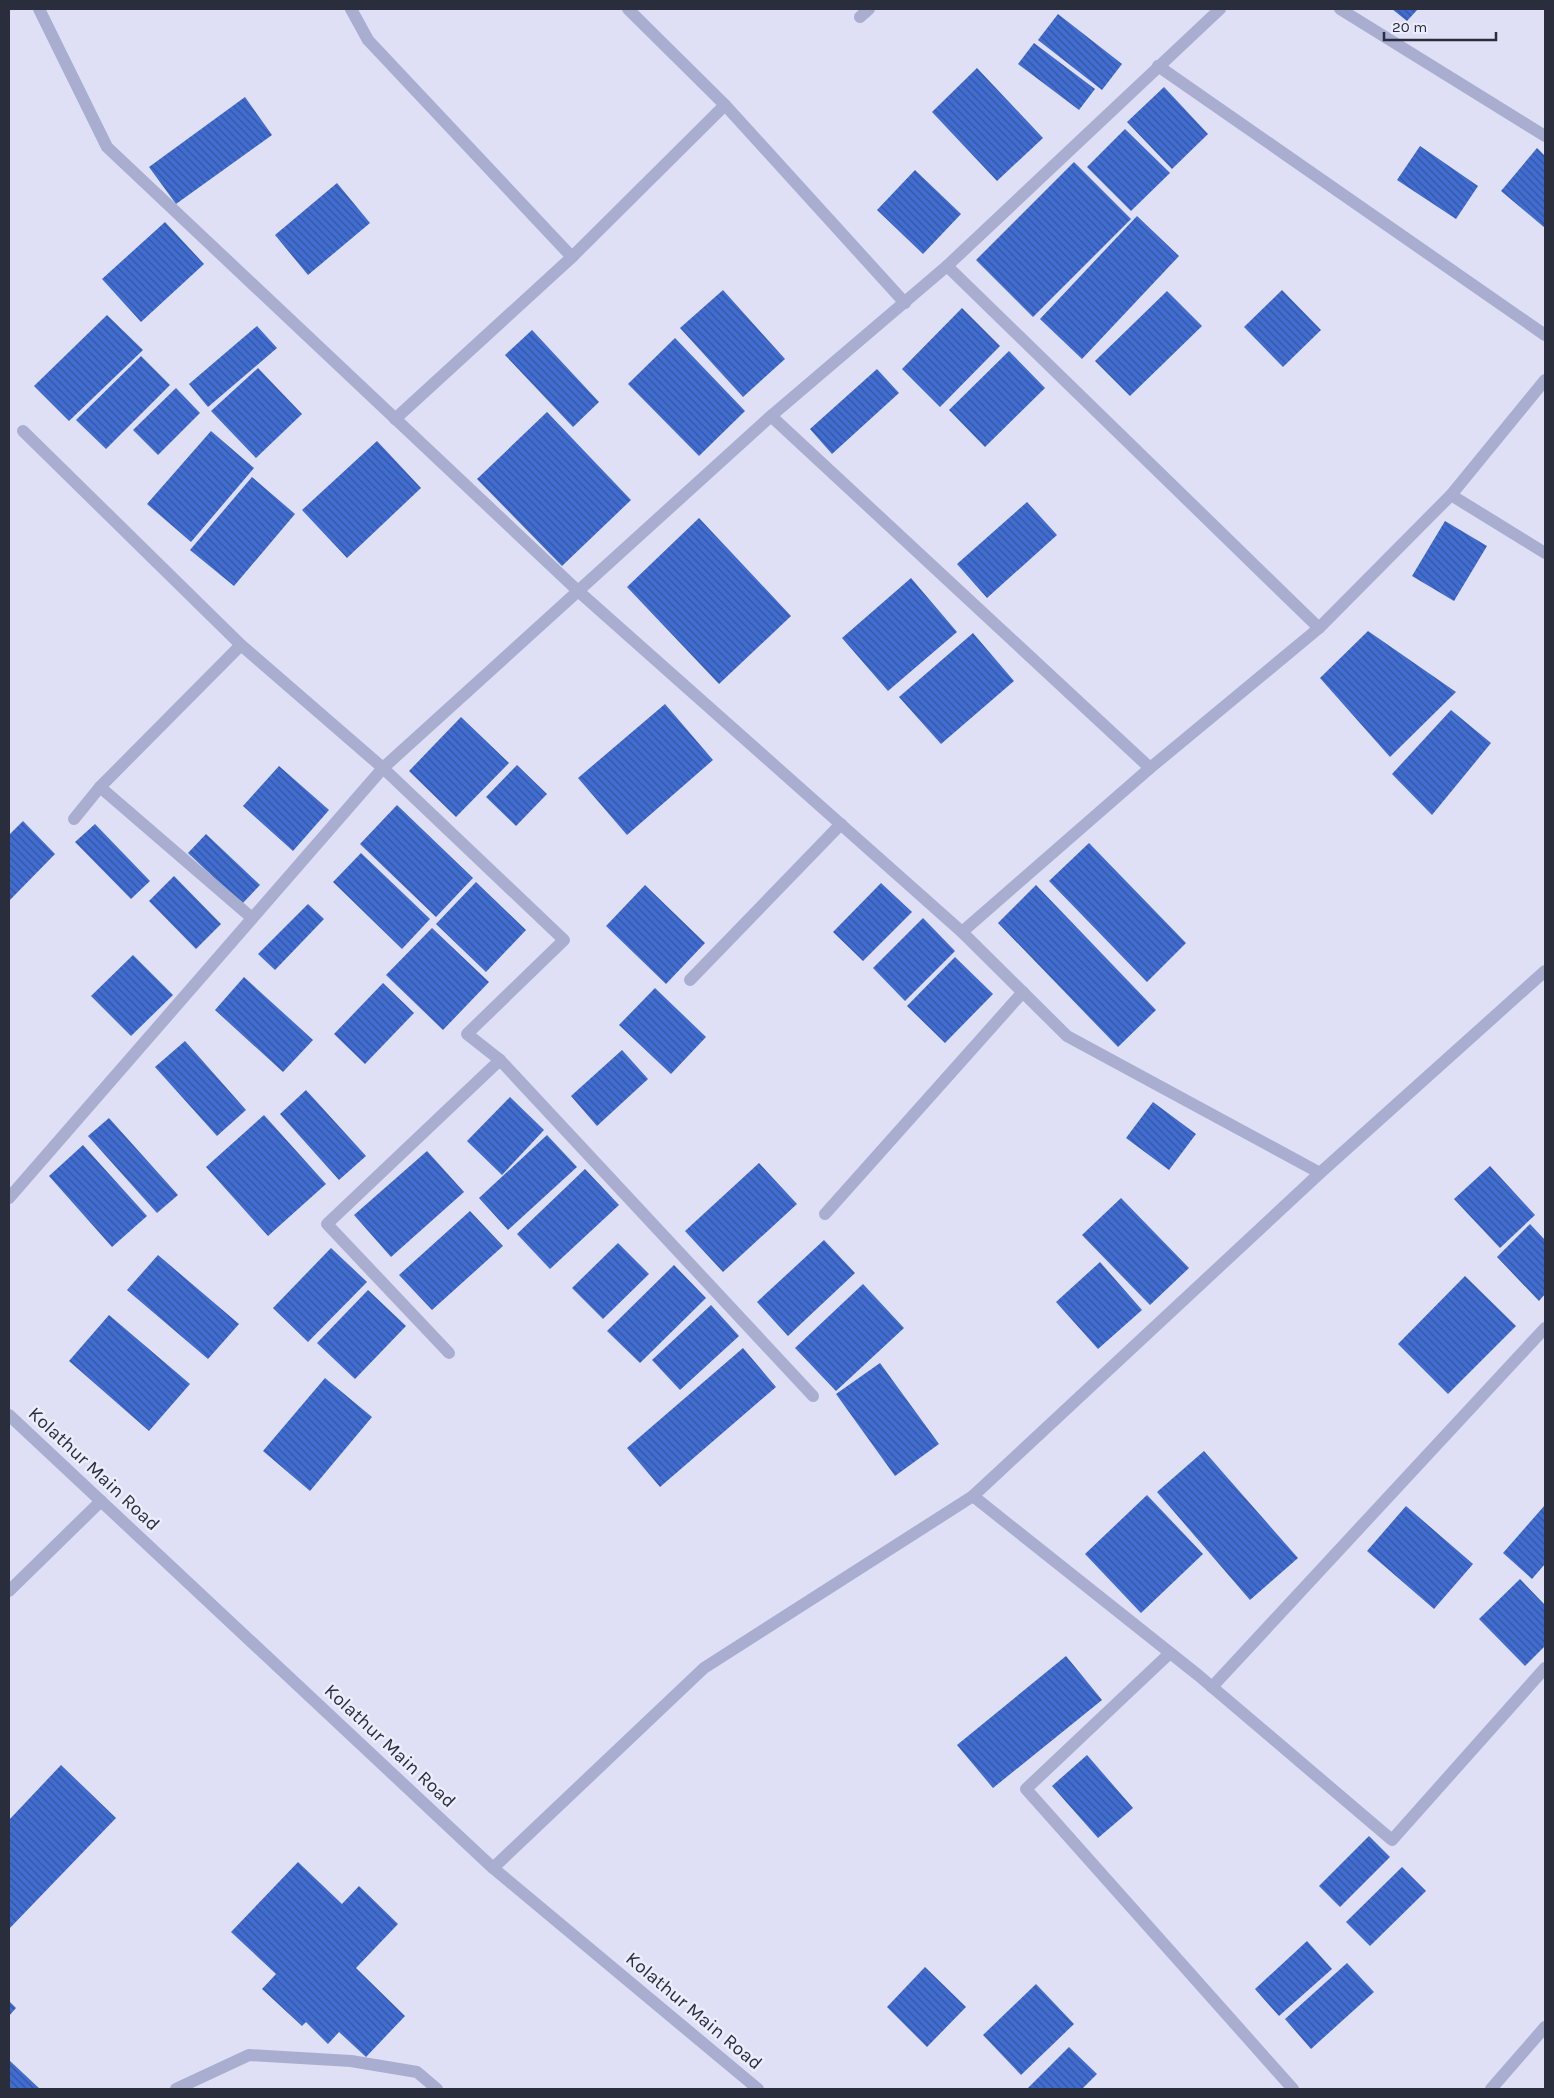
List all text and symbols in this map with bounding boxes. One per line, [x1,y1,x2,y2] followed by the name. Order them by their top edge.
[1384,10,1496,42] scale bar
[1392,18,1427,36] text: 20 m
[24,1403,164,1535] street label: Kolathur Main Road
[320,1680,460,1812] street label: Kolathur Main Road
[621,1948,767,2074] street label: Kolathur Main Road

